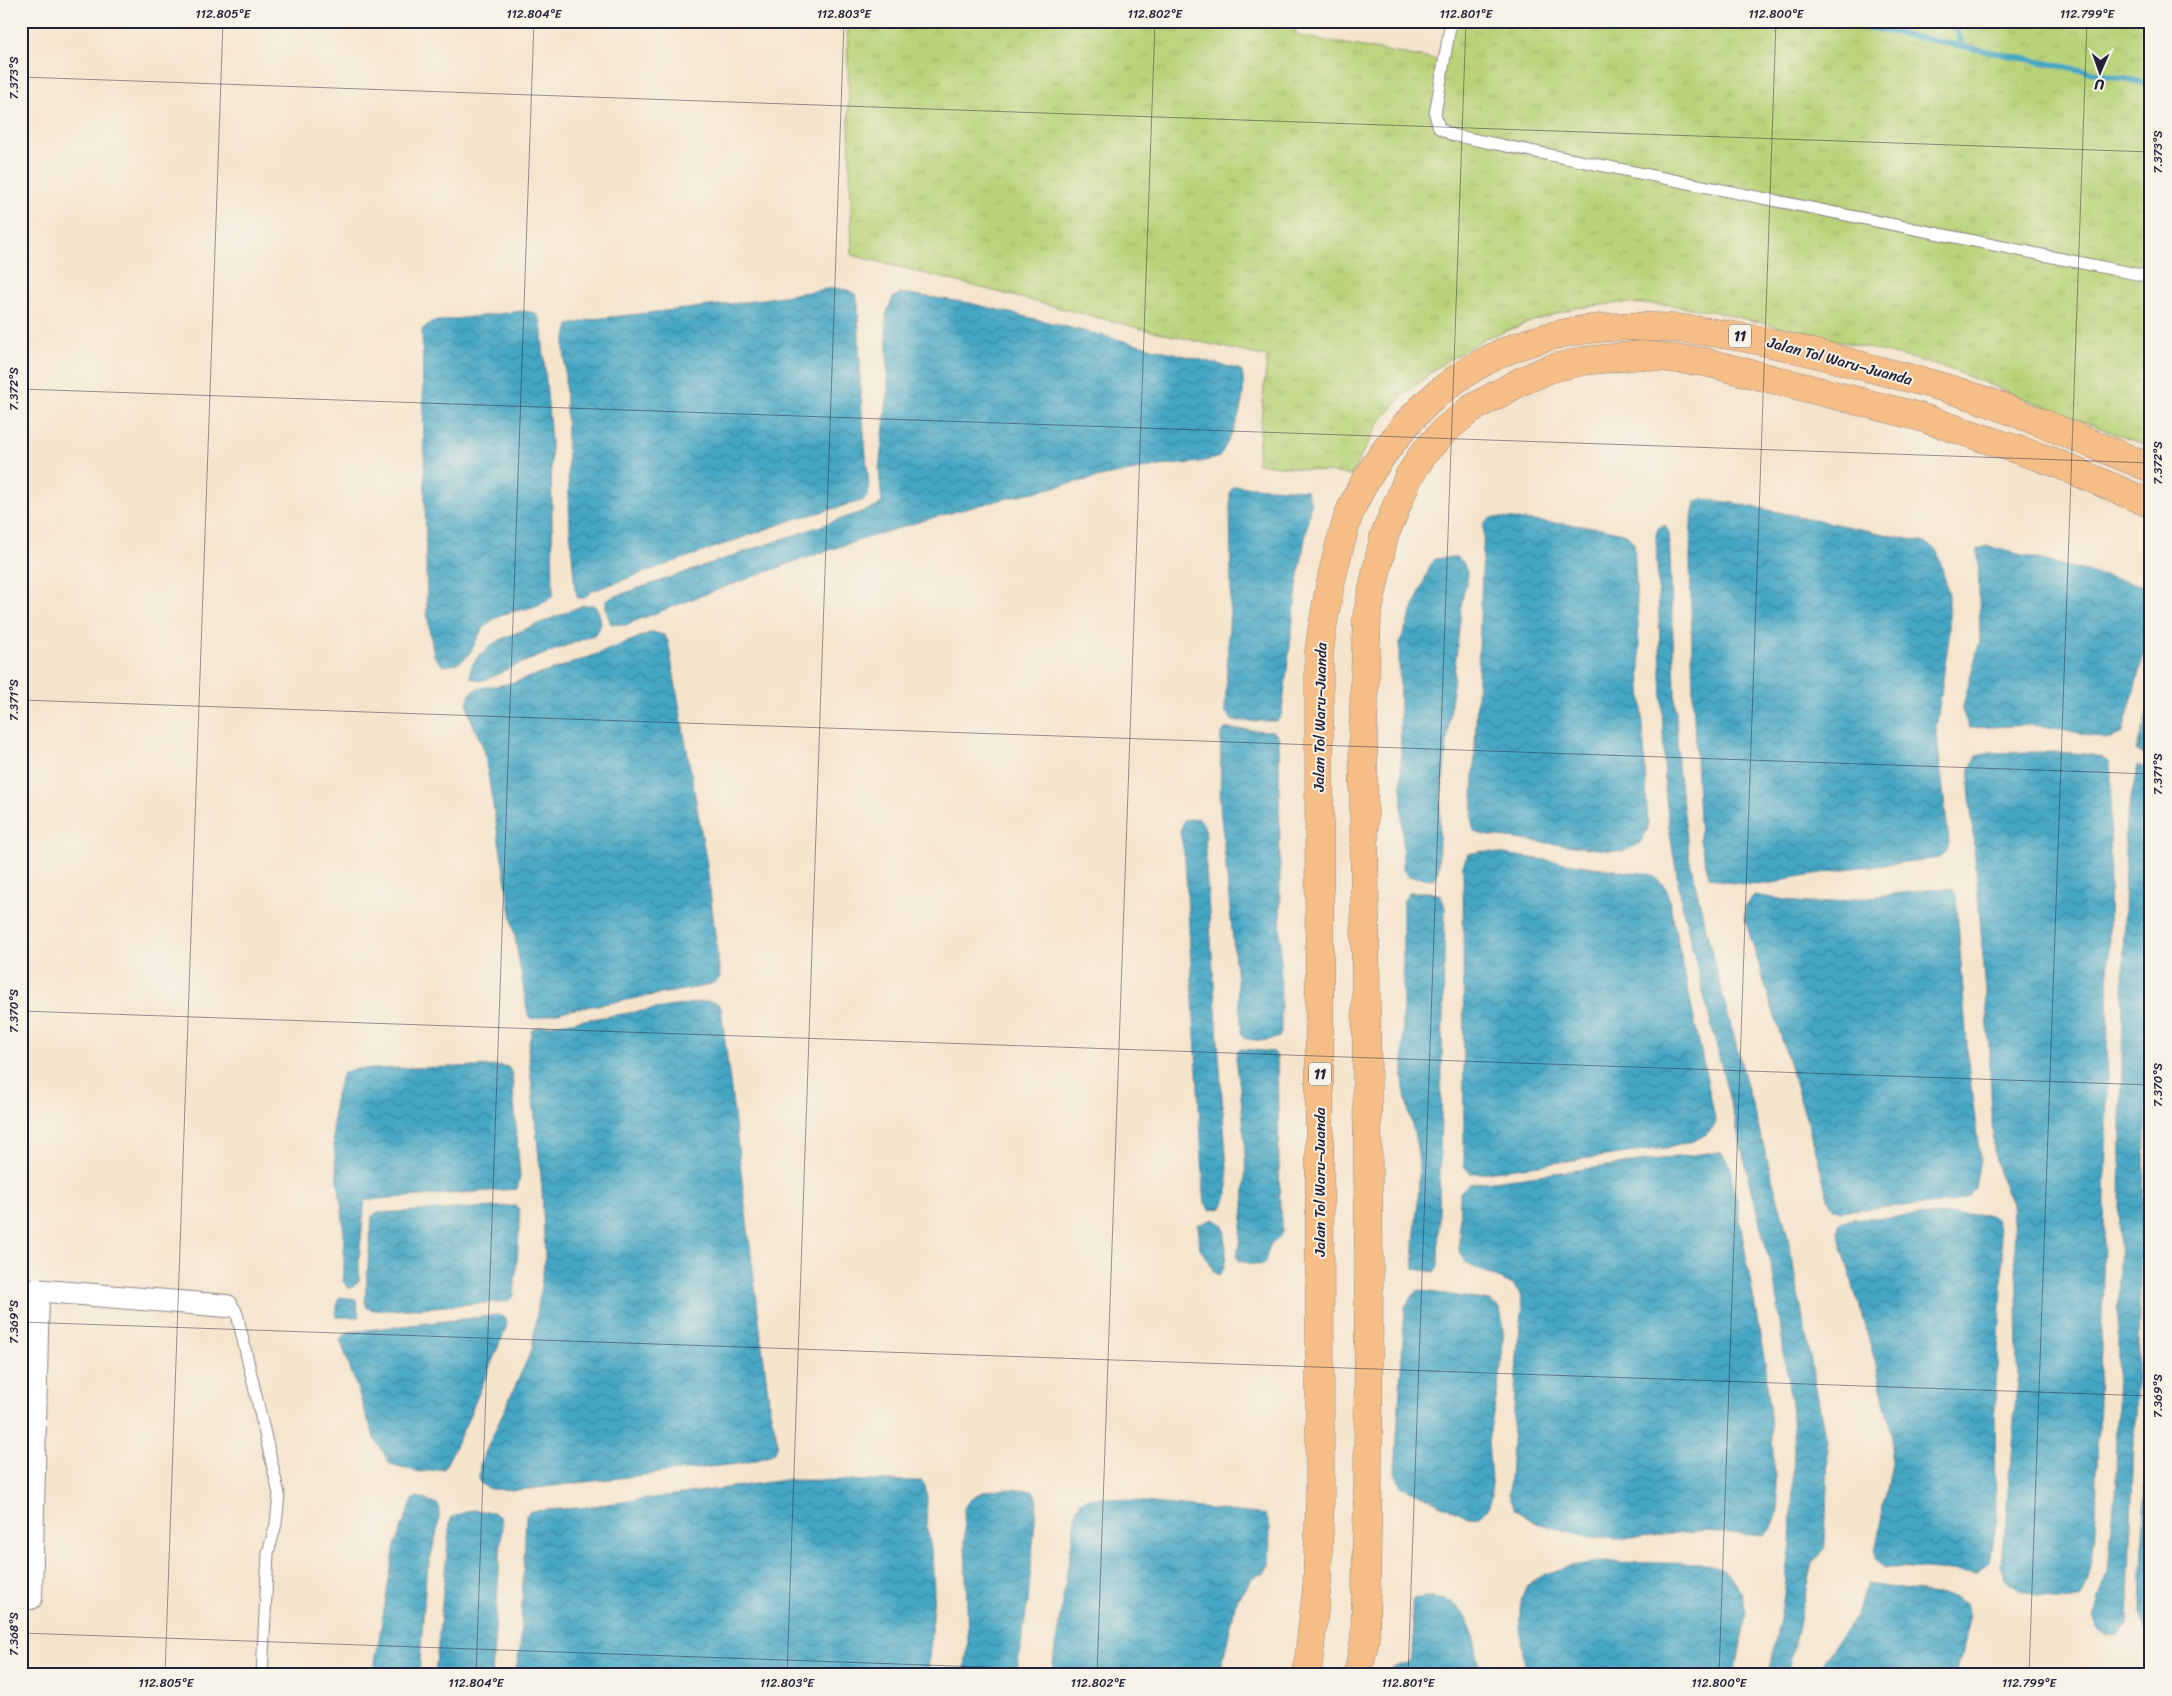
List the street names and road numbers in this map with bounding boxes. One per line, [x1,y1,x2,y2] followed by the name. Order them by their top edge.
[1729,324,1751,348] road number: 11
[1764,329,1916,393] street label: Jalan Tol Waru–Juanda
[1306,642,1334,793] street label: Jalan Tol Waru–Juanda
[1309,1062,1331,1086] road number: 11
[1307,1107,1333,1257] street label: Jalan Tol Waru–Juanda

